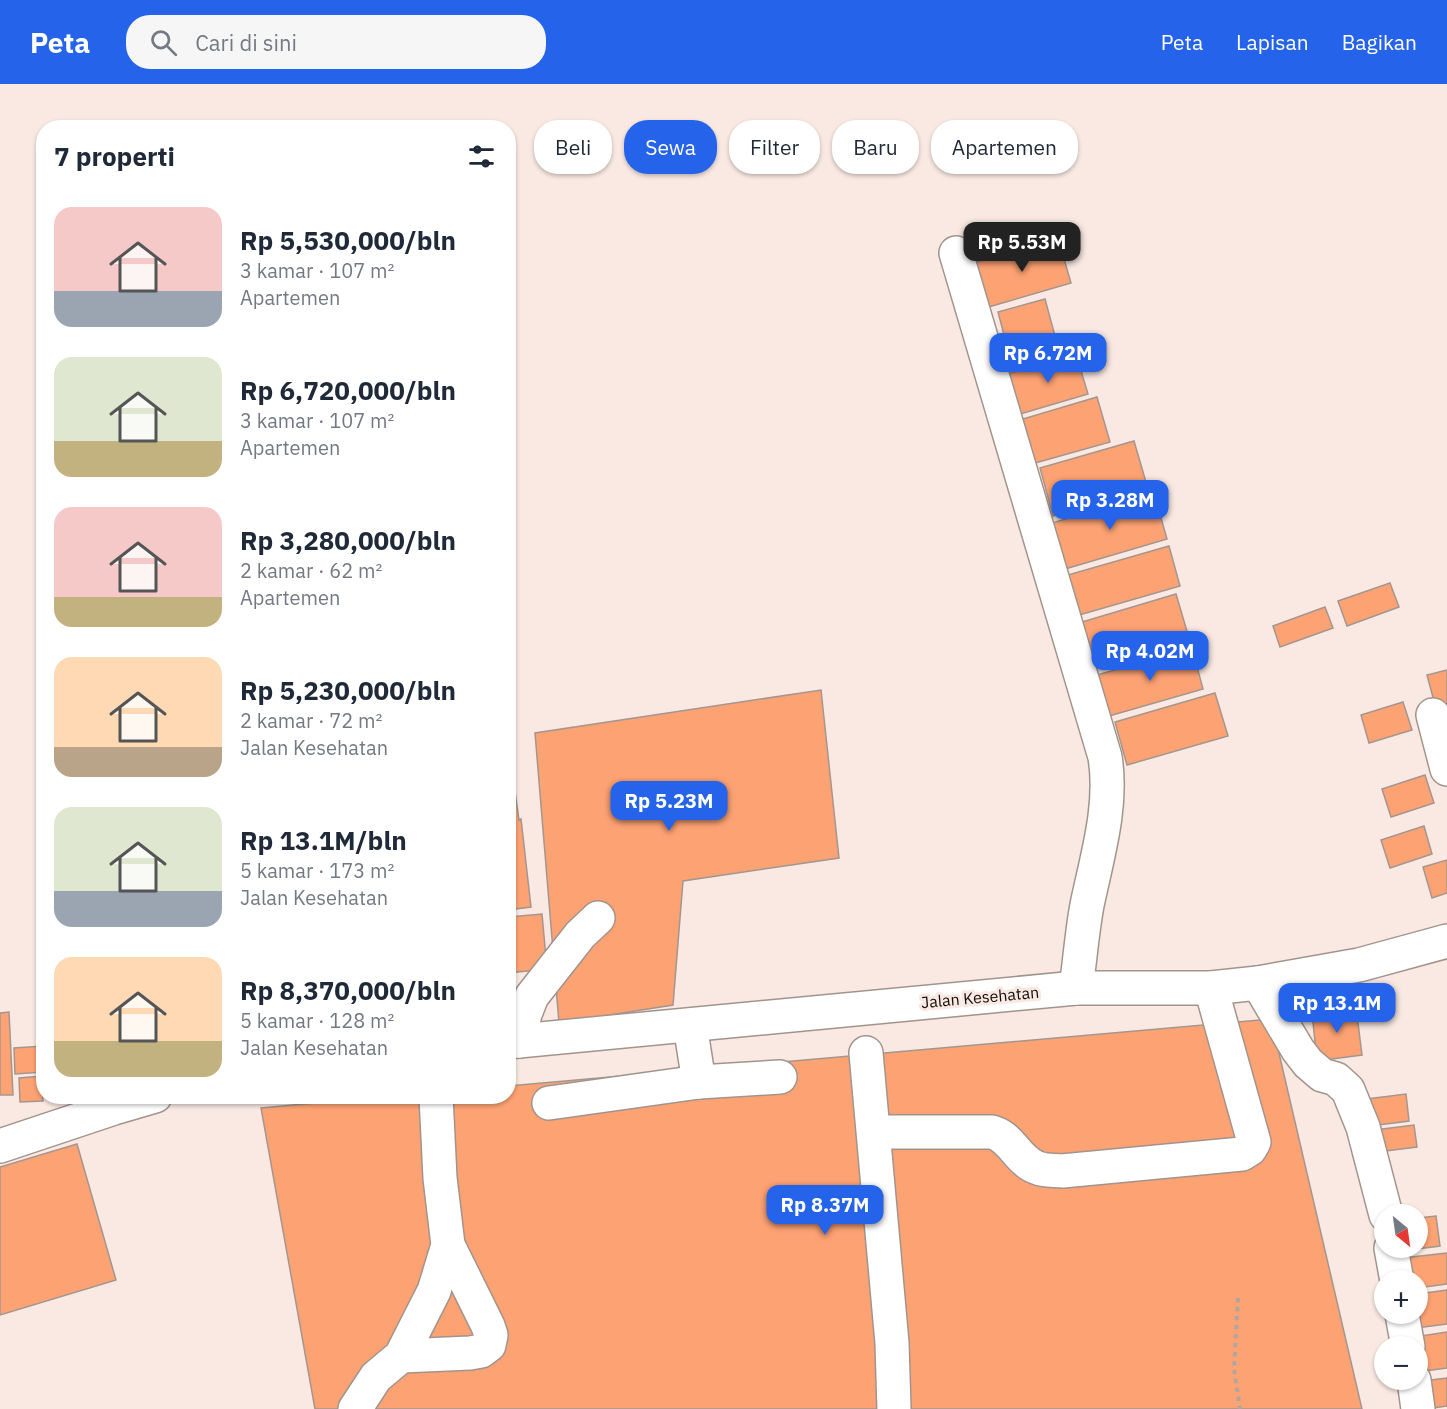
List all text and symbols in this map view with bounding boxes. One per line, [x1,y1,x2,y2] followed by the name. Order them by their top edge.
[126,15,546,69] search box
[30,24,90,61] text: Peta
[147,26,180,59] icon: search
[195,28,297,57] text: Cari di sini
[1161,28,1203,56] text: Peta
[1236,28,1309,56] text: Lapisan
[1342,28,1417,56] text: Bagikan
[534,120,612,174] chip: Beli
[624,120,717,174] chip: Sewa
[729,120,820,174] chip: Filter
[832,120,919,174] chip: Baru
[931,120,1078,174] chip: Apartemen
[54,139,175,173] text: 7 properti
[465,140,498,173] icon: filters
[960,222,1084,273] pin: Rp 5.53M
[240,223,456,257] text: Rp 5,530,000/bln
[978,228,1066,255] text: Rp 5.53M
[102,231,174,303] icon: home
[240,257,394,284] text: 3 kamar · 107 m²
[240,284,340,311] text: Apartemen
[986,333,1110,384] pin: Rp 6.72M
[1004,339,1092,366] text: Rp 6.72M
[240,373,456,407] text: Rp 6,720,000/bln
[102,381,174,453] icon: home
[240,407,394,434] text: 3 kamar · 107 m²
[240,434,340,461] text: Apartemen
[1048,480,1172,531] pin: Rp 3.28M
[1066,486,1154,513] text: Rp 3.28M
[240,523,456,557] text: Rp 3,280,000/bln
[102,531,174,603] icon: home
[240,557,382,584] text: 2 kamar · 62 m²
[240,584,340,611] text: Apartemen
[1088,631,1212,682] pin: Rp 4.02M
[1106,637,1194,664] text: Rp 4.02M
[240,673,456,707] text: Rp 5,230,000/bln
[102,681,174,753] icon: home
[240,707,382,734] text: 2 kamar · 72 m²
[240,734,388,761] text: Jalan Kesehatan
[607,781,731,832] pin: Rp 5.23M
[625,787,713,814] text: Rp 5.23M
[240,823,407,857] text: Rp 13.1M/bln
[102,831,174,903] icon: home
[240,857,394,884] text: 5 kamar · 173 m²
[240,884,388,911] text: Jalan Kesehatan
[240,973,456,1007] text: Rp 8,370,000/bln
[102,981,174,1053] icon: home
[920,982,1040,1012] street label: Jalan Kesehatan
[1275,983,1399,1034] pin: Rp 13.1M
[1293,989,1381,1016] text: Rp 13.1M
[240,1007,394,1034] text: 5 kamar · 128 m²
[240,1034,388,1061] text: Jalan Kesehatan
[763,1185,887,1236] pin: Rp 8.37M
[781,1191,869,1218] text: Rp 8.37M
[1374,1204,1428,1258] north arrow
[1374,1204,1428,1390] map controls
[1374,1270,1428,1324] button: +
[1374,1336,1428,1390] button: −

